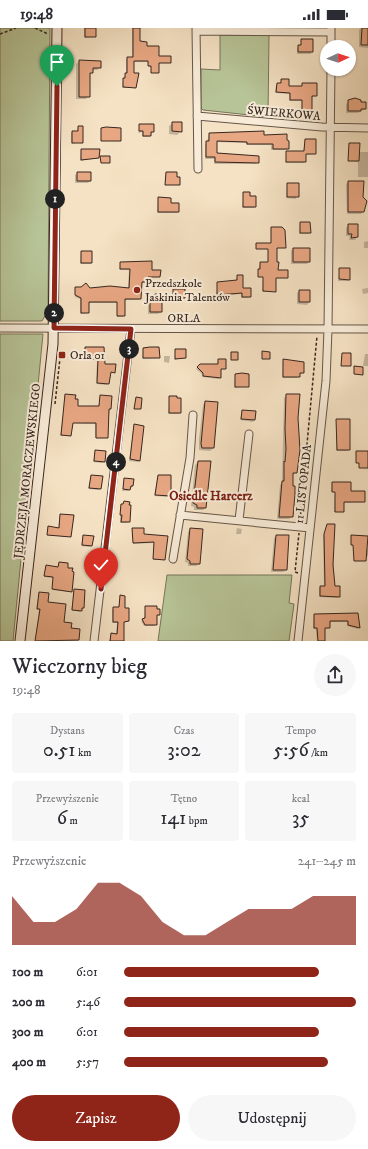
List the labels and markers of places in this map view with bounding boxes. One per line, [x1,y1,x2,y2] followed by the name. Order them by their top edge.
[40,45,74,86] pin
[45,189,65,209] pin: 1
[144,276,230,305] place label: Przedszkole Jaskinia Talentów
[132,285,142,295] marker: Przedszkole Jaskinia Talentów
[44,303,64,323] pin: 2
[119,339,139,359] pin: 3
[70,348,105,363] place label: Orla 01
[57,350,67,360] marker: Orla 01
[106,452,126,472] pin: 4
[84,548,118,589] pin

